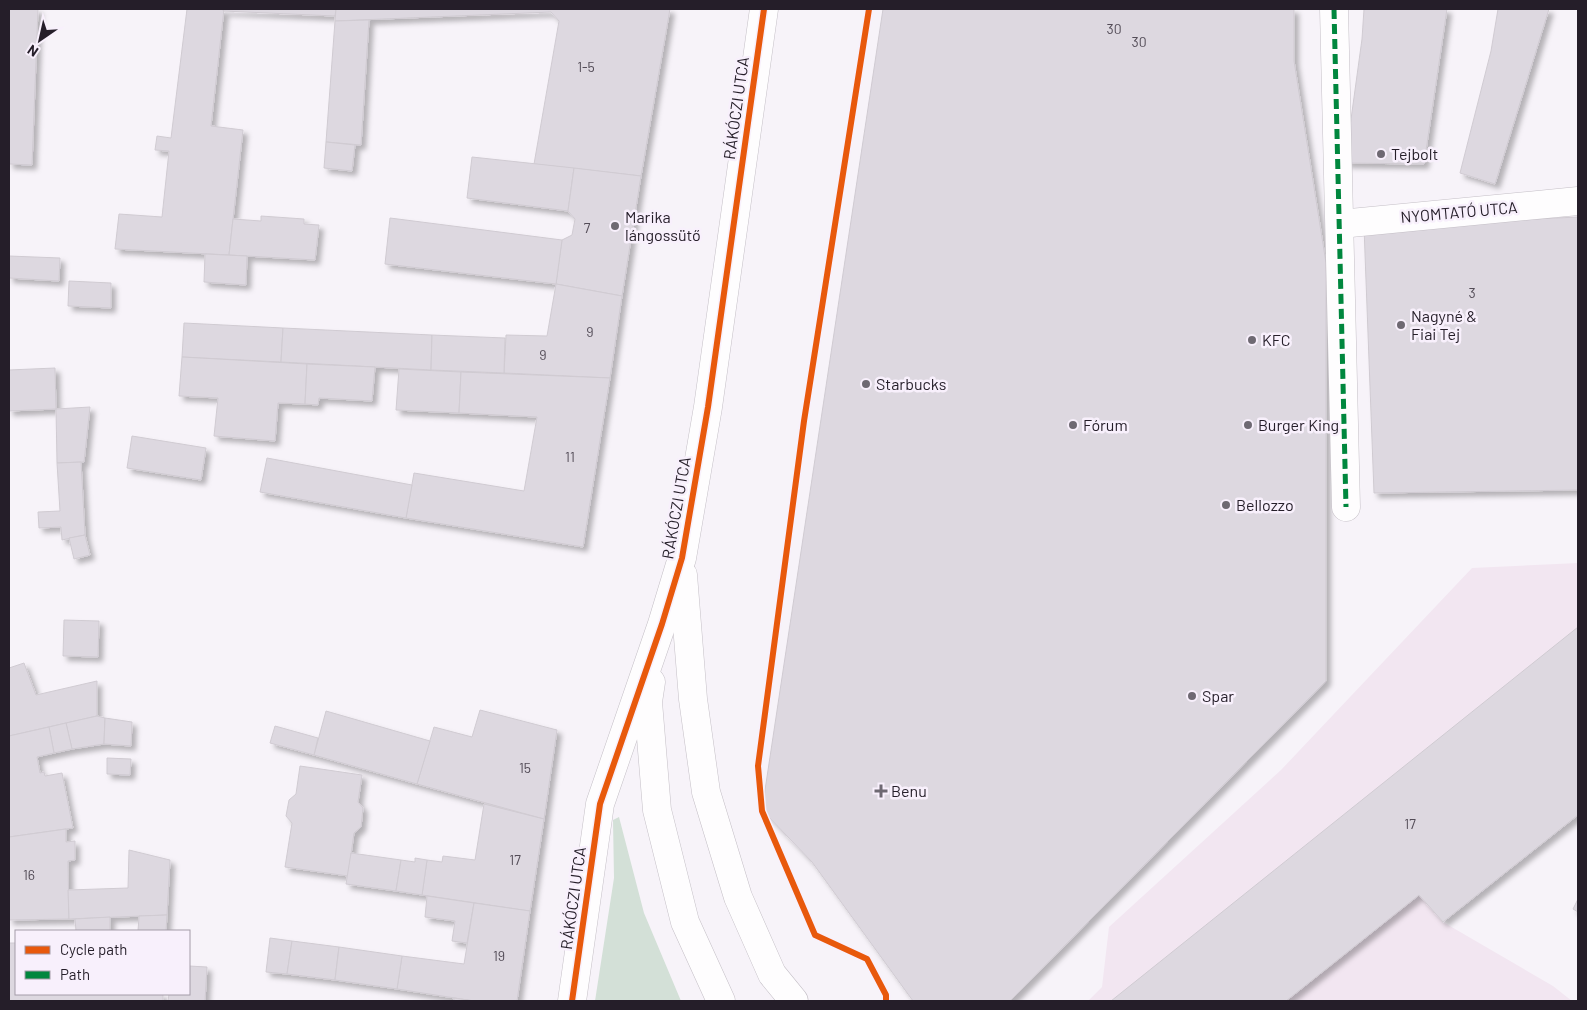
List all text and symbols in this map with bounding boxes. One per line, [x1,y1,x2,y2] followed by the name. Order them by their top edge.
[15,15,65,65] north arrow
[1106,20,1122,37] house number: 30
[1131,33,1147,50] house number: 30
[24,42,41,61] text: N
[719,55,752,161] street label: RÁKÓCZI UTCA
[577,58,595,75] house number: 1-5
[1391,144,1438,163] place label: Tejbolt
[1375,148,1387,160] marker: Tejbolt
[1400,197,1519,226] street label: NYOMTATÓ UTCA
[625,207,701,244] place label: Marika lángossütő
[584,219,591,236] house number: 7
[609,220,621,232] marker: Marika lángossütő
[1468,284,1476,301] house number: 3
[1411,306,1477,343] place label: Nagyné & Fiai Tej
[1395,319,1407,331] marker: Nagyné & Fiai Tej
[586,323,594,340] house number: 9
[1262,330,1291,349] place label: KFC
[1246,334,1258,346] marker: KFC
[539,346,547,363] house number: 9
[876,374,946,393] place label: Starbucks
[860,378,872,390] marker: Starbucks
[1083,415,1128,434] place label: Fórum
[1258,415,1339,434] place label: Burger King
[1067,419,1079,431] marker: Fórum
[1242,419,1254,431] marker: Burger King
[565,448,575,465] house number: 11
[657,455,694,561] street label: RÁKÓCZI UTCA
[1236,495,1294,514] place label: Bellozzo
[1220,499,1232,511] marker: Bellozzo
[1202,686,1234,705] place label: Spar
[1186,690,1198,702] marker: Spar
[519,759,531,776] house number: 15
[891,781,927,800] place label: Benu
[875,785,887,797] marker: Benu
[1404,815,1416,832] house number: 17
[556,845,589,951] street label: RÁKÓCZI UTCA
[509,851,521,868] house number: 17
[23,866,35,883] house number: 16
[15,930,190,995] legend
[60,940,127,958] text: Cycle path
[493,947,505,964] house number: 19
[60,965,90,983] text: Path

